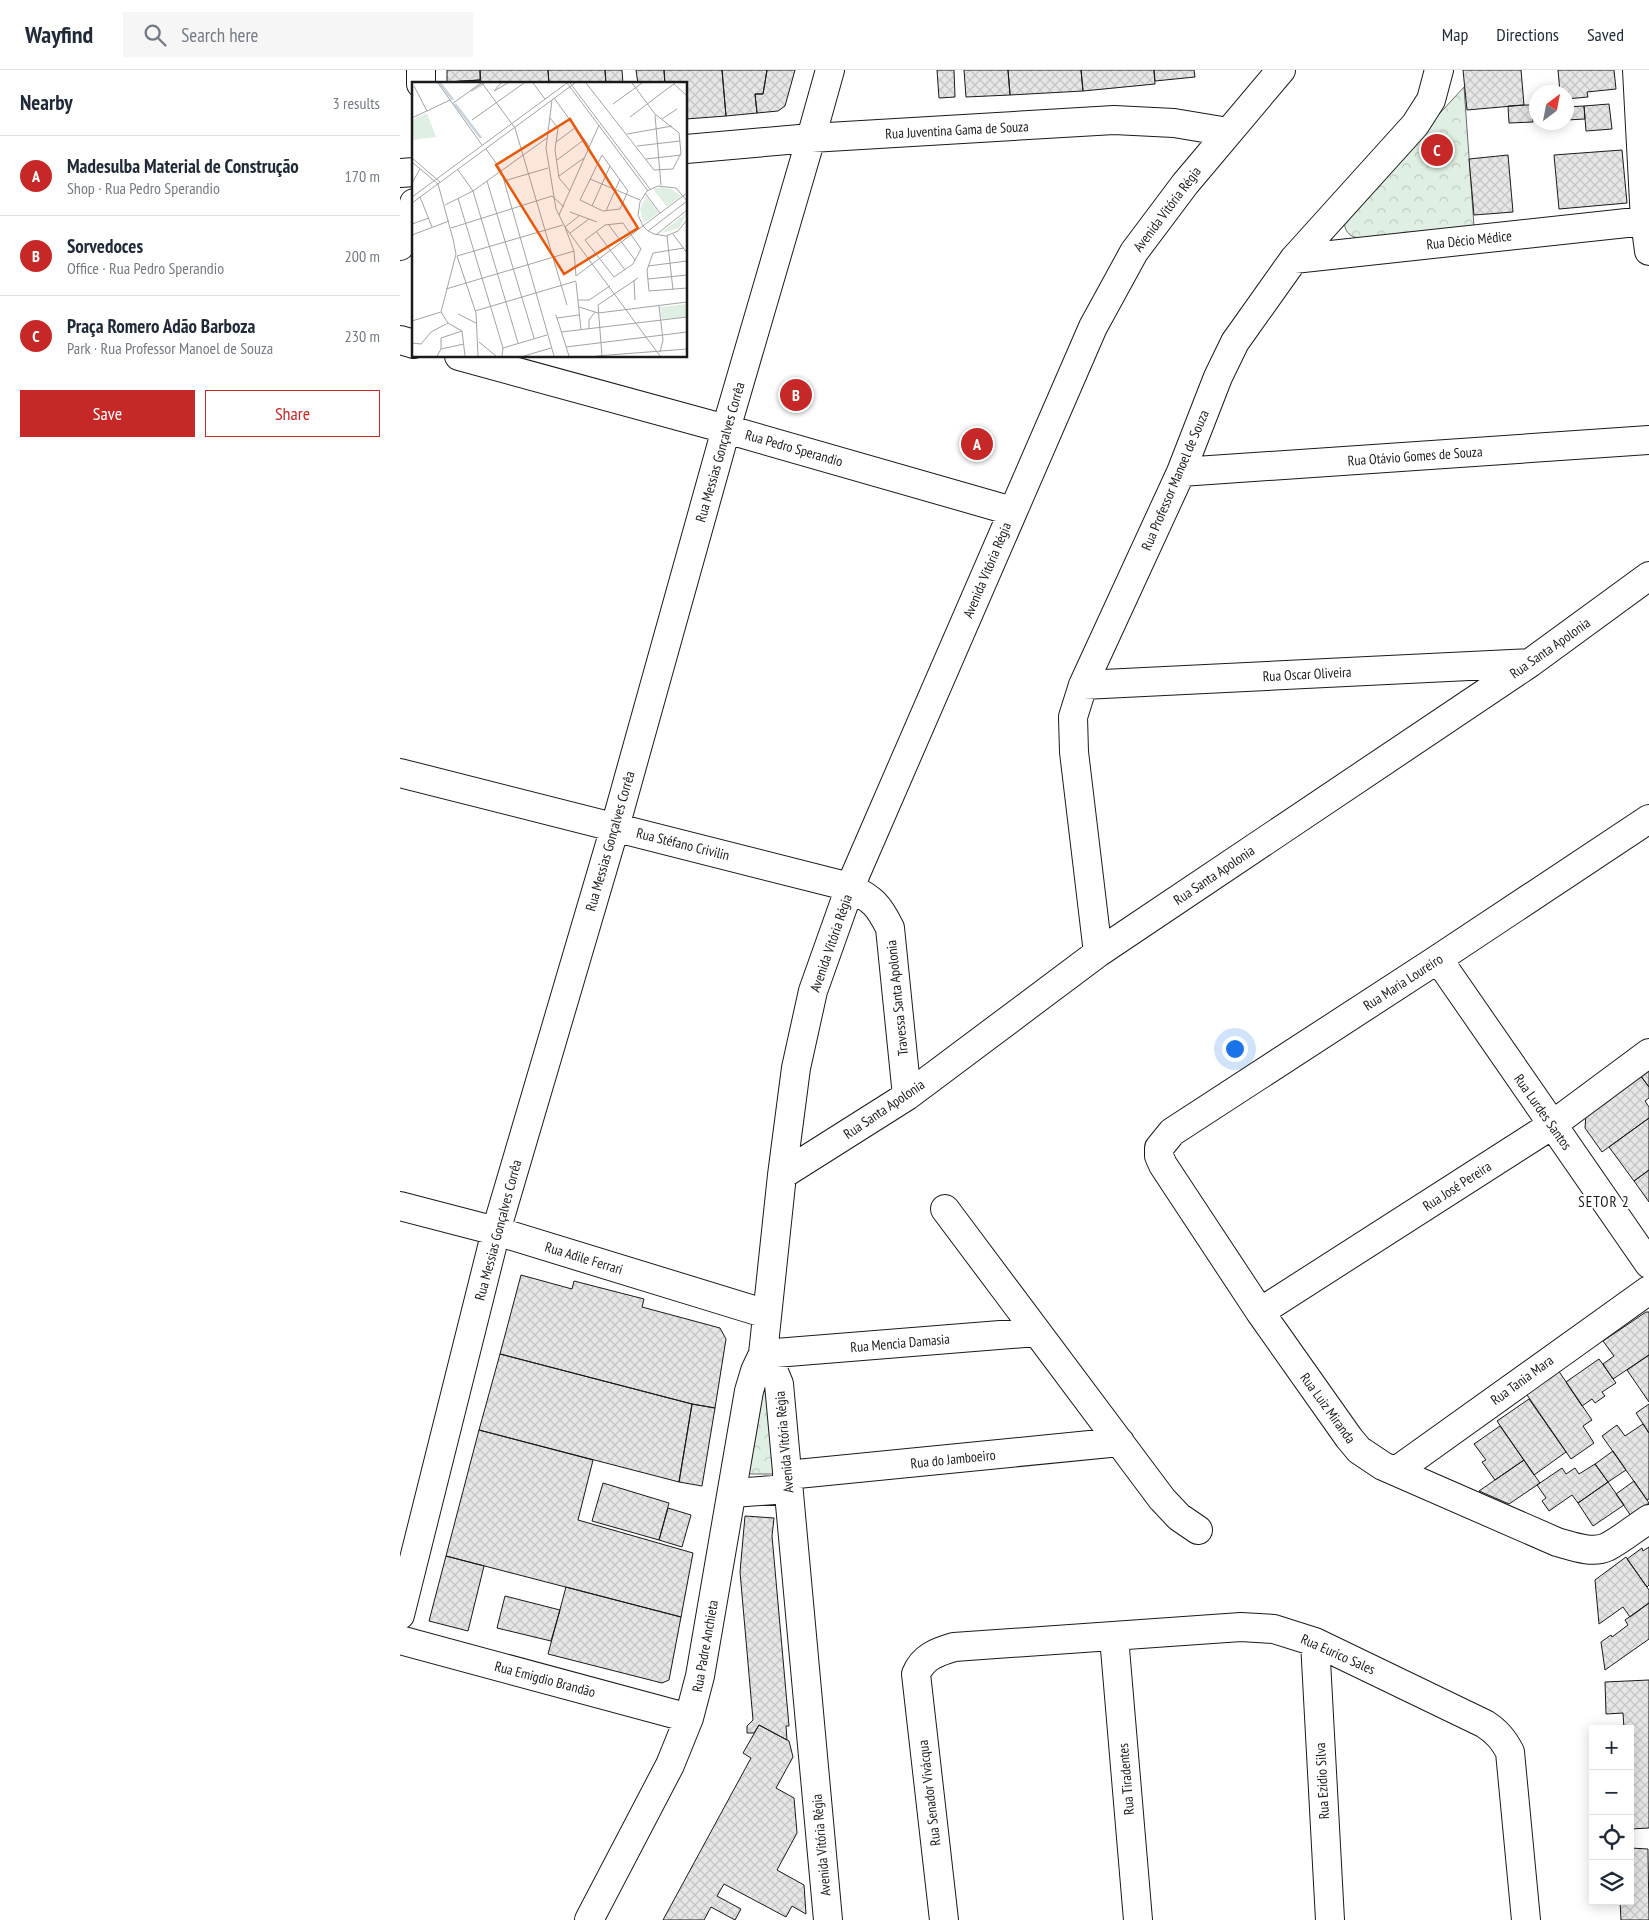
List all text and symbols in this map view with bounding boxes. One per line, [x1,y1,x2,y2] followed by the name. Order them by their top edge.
[123,12,473,57] search box
[25,19,93,50] text: Wayfind
[141,21,169,49] icon: search
[181,23,258,47] text: Search here
[1442,23,1468,46] text: Map
[1496,23,1559,46] text: Directions
[1587,23,1624,46] text: Saved
[412,82,688,358] inset map
[1529,85,1574,130] north arrow
[20,89,73,116] text: Nearby
[333,93,380,113] text: 3 results
[885,117,1029,143] street label: Rua Juventina Gama de Souza
[1421,131,1453,169] pin: C
[67,154,299,178] text: Madesulba Material de Construção
[1129,163,1205,255] street label: Avenida Vitória Régia
[32,166,40,186] text: A
[345,166,380,186] text: 170 m
[67,178,220,198] text: Shop · Rua Pedro Sperandio
[1425,227,1513,253] street label: Rua Décio Médice
[67,234,143,258] text: Sorvedoces
[32,246,40,266] text: B
[345,246,380,266] text: 200 m
[67,258,224,278] text: Office · Rua Pedro Sperandio
[67,314,255,338] text: Praça Romero Adão Barboza
[32,326,40,346] text: C
[345,326,380,346] text: 230 m
[67,338,273,358] text: Park · Rua Professor Manoel de Souza
[780,376,812,414] pin: B
[691,380,749,524] street label: Rua Messias Gonçalves Corrêa
[20,390,195,437] button: Save
[205,390,380,437] button: Share
[1137,407,1213,553] street label: Rua Professor Manoel de Souza
[743,425,845,471] street label: Rua Pedro Sperandio
[961,425,993,463] pin: A
[1347,442,1483,470] street label: Rua Otávio Gomes de Souza
[959,519,1015,621] street label: Avenida Vitória Régia
[1506,614,1594,682] street label: Rua Santa Apolonia
[1262,663,1352,685] street label: Rua Oscar Oliveira
[581,769,639,913] street label: Rua Messias Gonçalves Corrêa
[635,824,731,864] street label: Rua Stéfano Crivilin
[1170,841,1258,909] street label: Rua Santa Apolonia
[806,892,856,994] street label: Avenida Vitória Régia
[882,939,912,1057] street label: Travessa Santa Apolonia
[1360,950,1446,1014] street label: Rua Maria Loureiro
[1222,1036,1248,1062] your location
[1510,1071,1576,1154] street label: Rua Lurdes Santos
[840,1075,928,1143] street label: Rua Santa Apolonia
[1419,1157,1495,1215] street label: Rua José Pereira
[471,1158,525,1302] street label: Rua Messias Gonçalves Corrêa
[1578,1192,1630,1211] district label: SETOR 2
[543,1238,625,1278] street label: Rua Adile Ferrari
[849,1330,951,1356] street label: Rua Mencia Damasia
[1487,1351,1557,1409] street label: Rua Tania Mara
[1296,1369,1360,1447] street label: Rua Luiz Miranda
[771,1390,797,1494] street label: Avenida Vitória Régia
[910,1446,996,1472] street label: Rua do Jamboeiro
[688,1598,722,1694] street label: Rua Padre Anchieta
[1298,1630,1378,1678] street label: Rua Eurico Sales
[493,1657,597,1701] street label: Rua Emigdio Brandão
[1589,1725,1634,1905] map controls
[1589,1725,1634,1770] button: +
[914,1739,944,1847] street label: Rua Senador Vivácqua
[1114,1742,1138,1816] street label: Rua Tiradentes
[1311,1742,1333,1820] street label: Rua Ezidio Silva
[1589,1770,1634,1815] button: −
[808,1793,834,1897] street label: Avenida Vitória Régia
[1589,1815,1634,1860] button: locate
[1589,1860,1634,1905] button: layers

